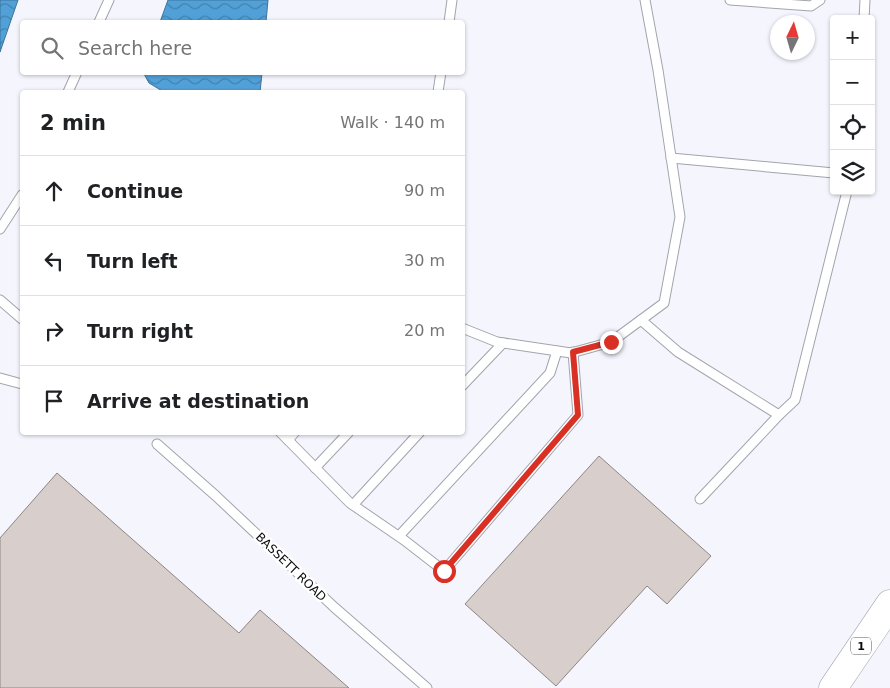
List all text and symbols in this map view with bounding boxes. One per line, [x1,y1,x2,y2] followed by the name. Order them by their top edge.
[770,15,815,60] north arrow
[830,15,875,195] map controls
[830,15,875,60] button: +
[20,20,465,75] search box
[38,34,66,62] icon: search
[78,37,192,59] text: Search here
[830,60,875,105] button: −
[830,105,875,150] button: locate
[40,111,106,135] text: 2 min
[340,113,445,132] text: Walk · 140 m
[830,150,875,195] button: layers
[40,177,68,205] icon: ahead
[87,180,183,202] text: Continue
[404,181,445,200] text: 90 m
[40,247,68,275] icon: left
[87,250,178,272] text: Turn left
[404,251,445,270] text: 30 m
[40,317,68,345] icon: right
[87,320,193,342] text: Turn right
[404,321,445,340] text: 20 m
[600,331,623,354] route end
[40,387,68,415] icon: arrive
[87,390,309,412] text: Arrive at destination
[253,530,329,604] street label: BASSETT ROAD
[433,560,456,583] route start
[851,637,871,654] road number: 1

